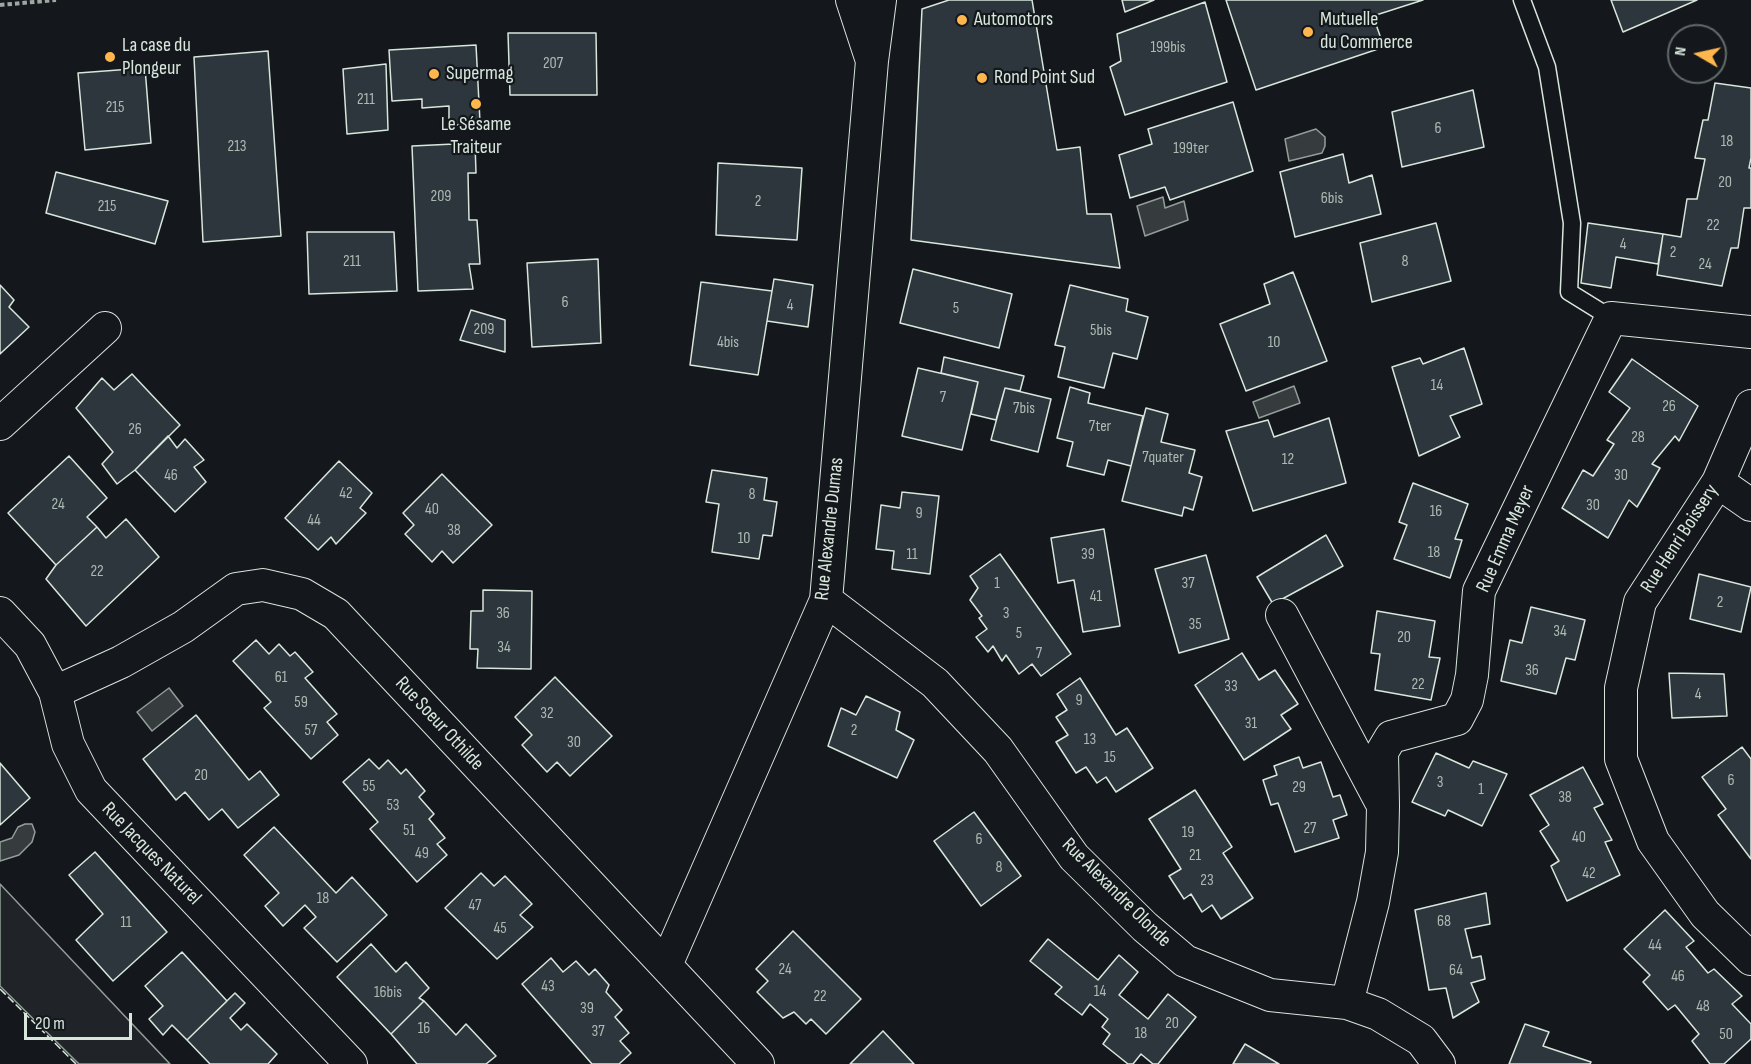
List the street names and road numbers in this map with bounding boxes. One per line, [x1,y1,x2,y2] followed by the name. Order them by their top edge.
[811,456,849,602] street label: Rue Alexandre Dumas
[1636,480,1724,598] street label: Rue Henri Boissery
[1472,482,1540,596] street label: Rue Emma Meyer
[390,672,488,776] street label: Rue Soeur Othilde
[96,798,206,910] street label: Rue Jacques Naturel
[1056,833,1176,953] street label: Rue Alexandre Olonde

